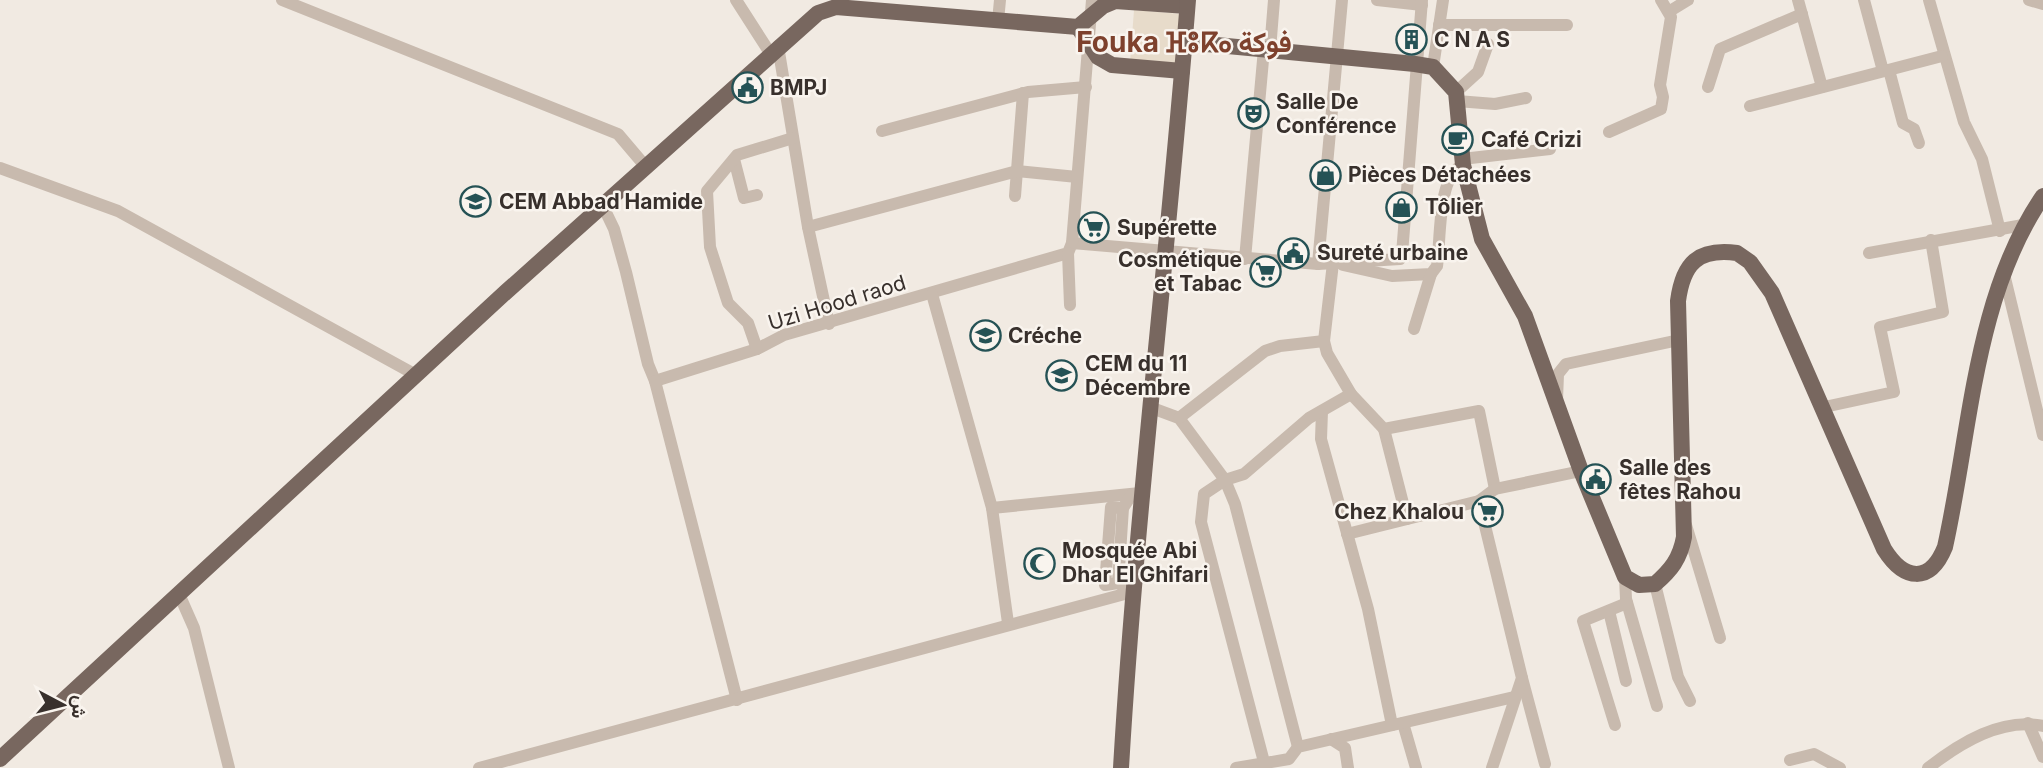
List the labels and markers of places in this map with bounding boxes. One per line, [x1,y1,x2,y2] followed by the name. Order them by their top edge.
[1394,23,1428,57] building icon: C N A S
[1434,27,1510,52] place label: C N A S
[730,71,764,105] public building icon: BMPJ
[770,75,827,100] place label: BMPJ
[1276,89,1396,138] place label: Salle De Conférence
[1236,97,1270,131] theatre icon: Salle De Conférence
[1441,123,1475,157] cafe icon: Café Crizi
[1481,127,1582,152] place label: Café Crizi
[1308,158,1342,192] shop icon: Pièces Détachées
[1348,162,1531,187] place label: Pièces Détachées
[459,185,493,219] school or university icon: CEM Abbad Hamide
[499,189,703,214] place label: CEM Abbad Hamide
[1385,190,1419,224] shop icon: Tôlier
[1425,194,1483,219] place label: Tôlier
[1077,211,1111,245] supermarket icon: Supérette
[1117,215,1217,240] place label: Supérette
[1277,236,1311,270] public building icon: Sureté urbaine
[1317,240,1468,265] place label: Sureté urbaine
[1118,247,1242,296] place label: Cosmétique et Tabac
[1248,255,1282,289] supermarket icon: Cosmétique et Tabac
[968,319,1002,353] school or university icon: Créche
[1008,323,1082,348] place label: Créche
[1085,351,1191,400] place label: CEM du 11 Décembre
[1045,359,1079,393] school or university icon: CEM du 11 Décembre
[1619,455,1741,504] place label: Salle des fêtes Rahou
[1579,463,1613,497] public building icon: Salle des fêtes Rahou
[1470,495,1504,529] supermarket icon: Chez Khalou
[1334,499,1464,524] place label: Chez Khalou
[1062,538,1208,587] place label: Mosquée Abi Dhar El Ghifari
[1022,546,1056,580] mosque icon: Mosquée Abi Dhar El Ghifari

